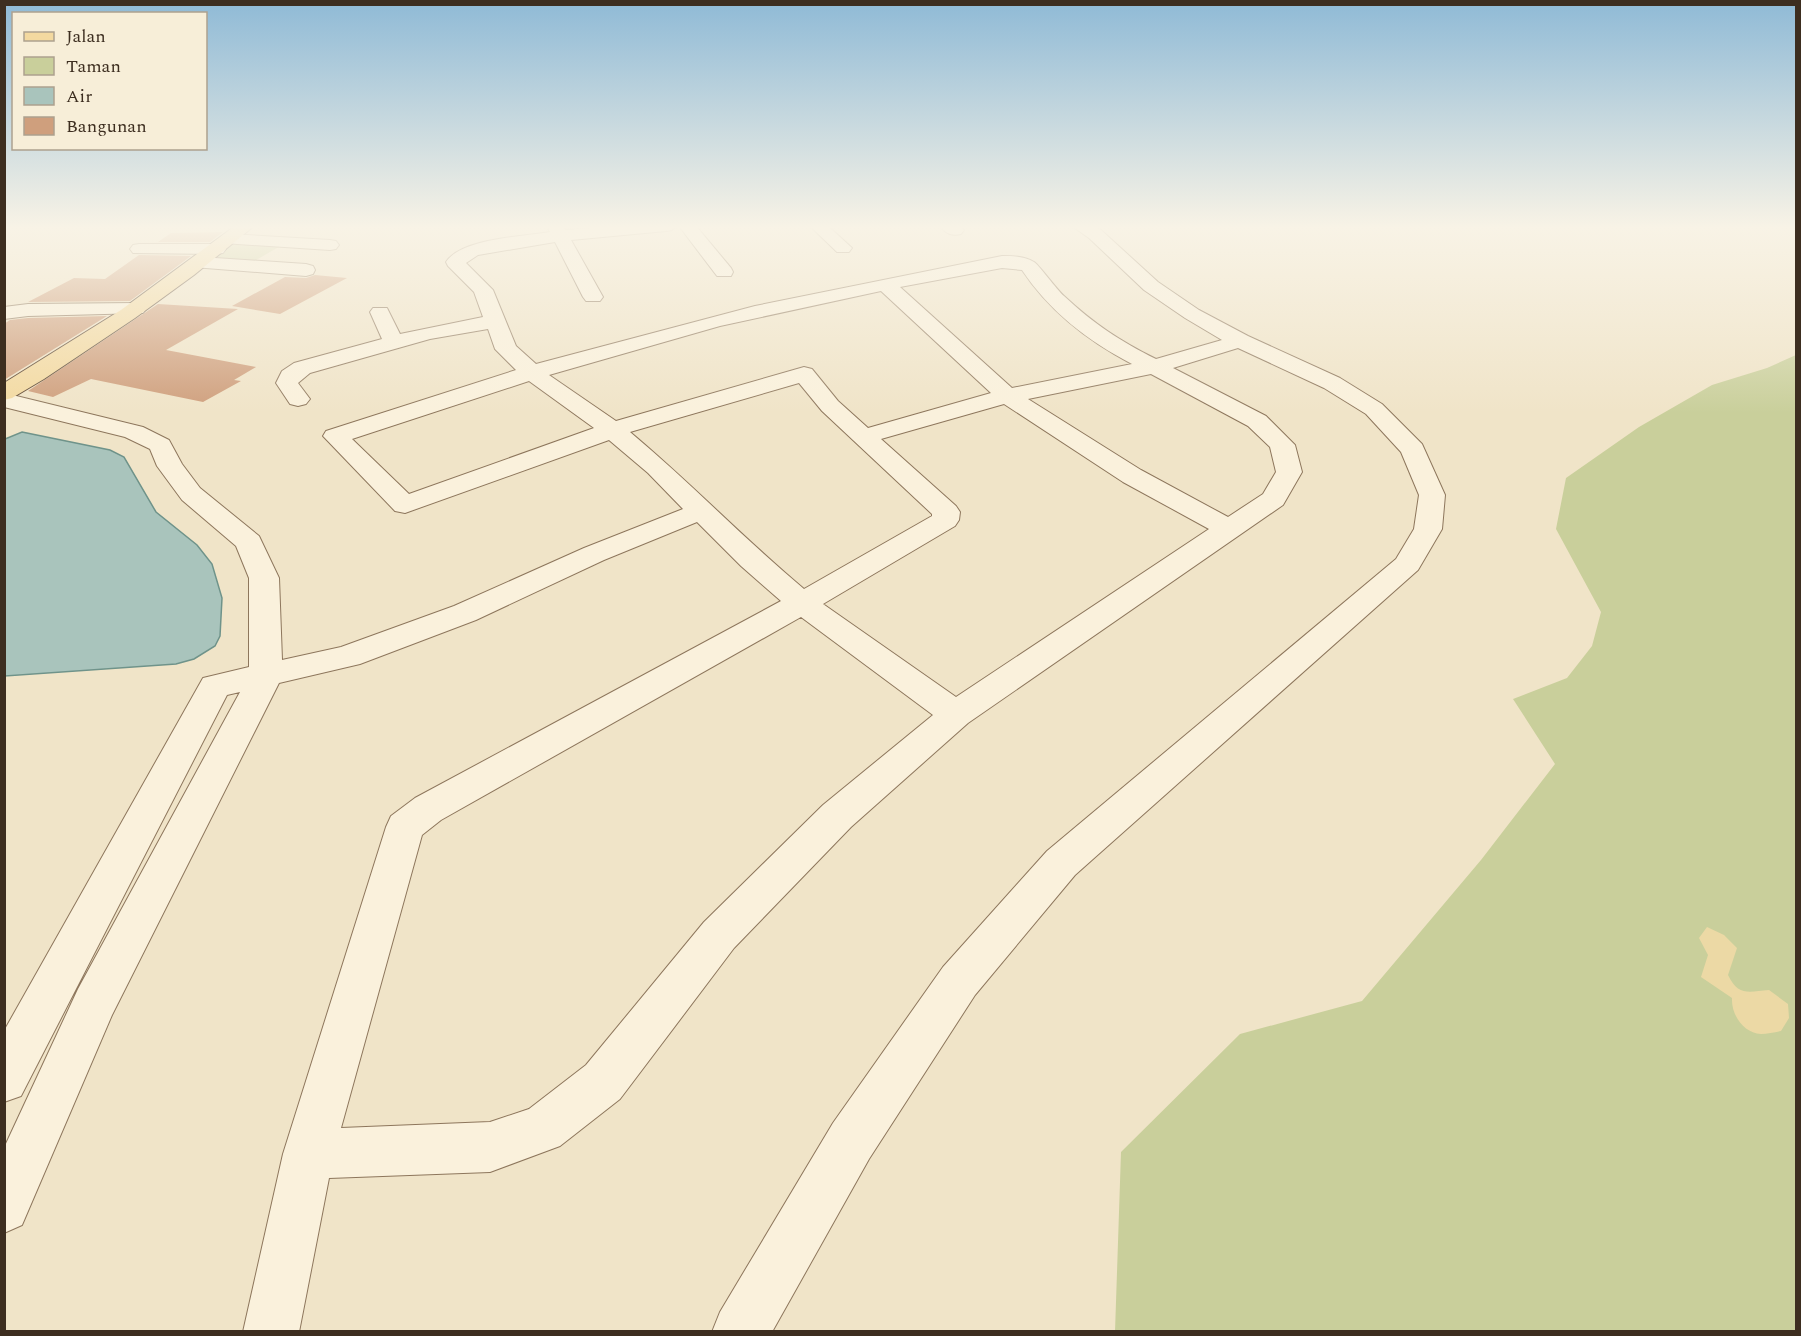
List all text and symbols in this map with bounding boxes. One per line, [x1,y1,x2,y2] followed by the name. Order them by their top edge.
[12,12,207,150] legend
[66,23,106,50] text: Jalan
[66,53,121,80] text: Taman
[66,83,92,110] text: Air
[66,113,147,140] text: Bangunan

